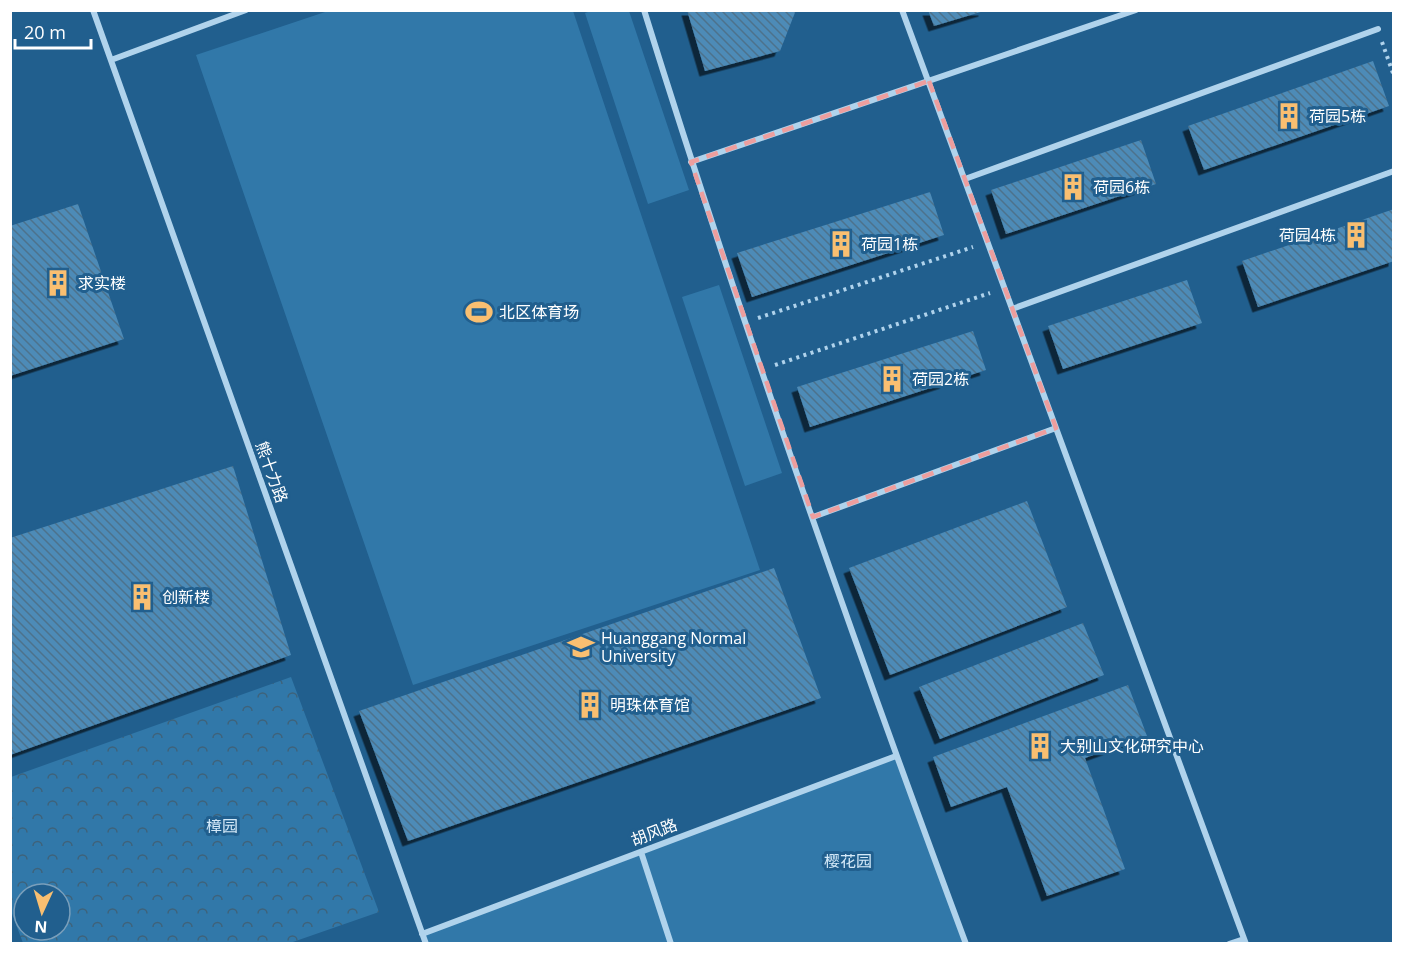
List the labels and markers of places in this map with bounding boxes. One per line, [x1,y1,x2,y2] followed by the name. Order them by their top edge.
[1274,101,1304,131] building icon: 荷园5栋
[1309,105,1366,127] place label: 荷园5栋
[1058,172,1088,202] building icon: 荷园6栋
[1093,176,1150,198] place label: 荷园6栋
[1341,220,1371,250] building icon: 荷园4栋
[1279,224,1336,246] place label: 荷园4栋
[826,229,856,259] building icon: 荷园1栋
[861,233,918,255] place label: 荷园1栋
[43,268,73,298] building icon: 求实楼
[78,272,126,294] place label: 求实楼
[464,297,494,327] sports icon: 北区体育场
[499,301,579,323] place label: 北区体育场
[877,364,907,394] building icon: 荷园2栋
[912,368,969,390] place label: 荷园2栋
[127,582,157,612] building icon: 创新楼
[162,586,210,608] place label: 创新楼
[601,627,746,667] place label: Huanggang Normal University
[566,632,596,662] school or university icon: Huanggang Normal University
[575,690,605,720] building icon: 明珠体育馆
[610,694,690,716] place label: 明珠体育馆
[1025,731,1055,761] building icon: 大别山文化研究中心
[1060,735,1204,757] place label: 大别山文化研究中心

